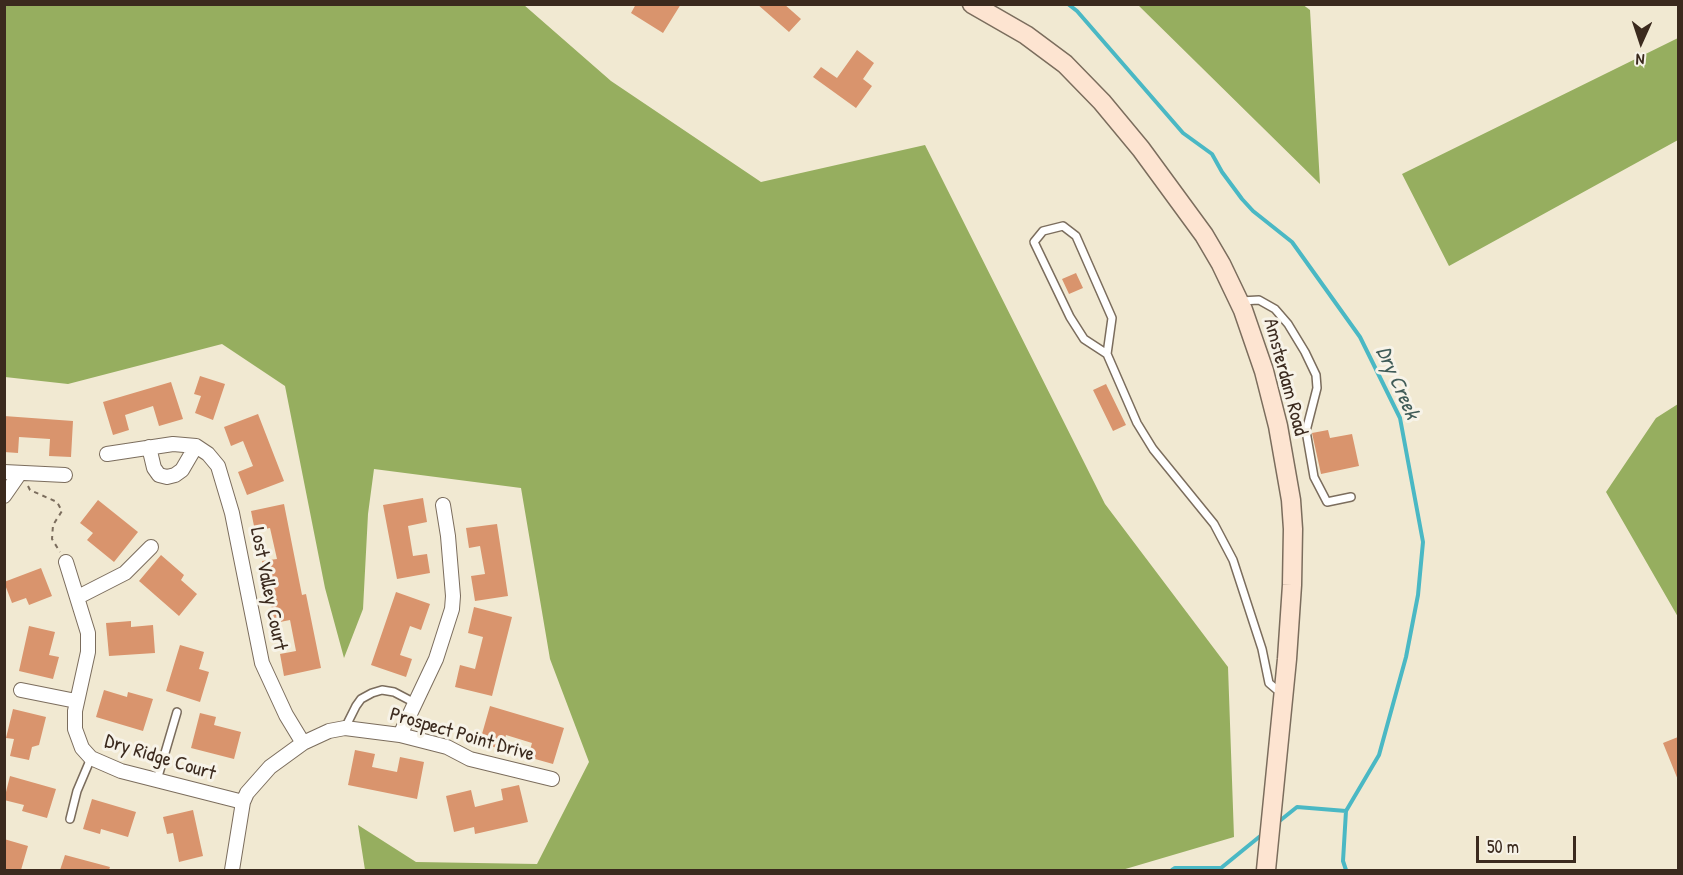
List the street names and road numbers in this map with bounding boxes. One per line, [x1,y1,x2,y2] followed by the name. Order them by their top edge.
[1258,316,1312,438] street label: Amsterdam Road
[244,525,292,653] street label: Lost Valley Court
[387,703,537,767] street label: Prospect Point Drive
[102,730,218,786] street label: Dry Ridge Court

